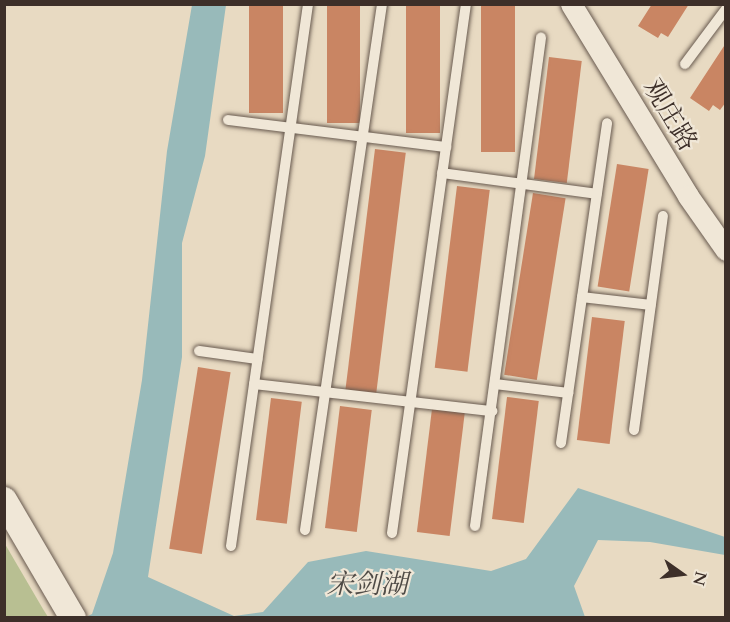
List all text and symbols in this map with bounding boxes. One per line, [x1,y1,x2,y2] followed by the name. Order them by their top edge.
[637,74,703,156] street label: 观庄路
[652,544,712,604] north arrow
[327,569,407,601] water label: 宋剑湖
[687,569,712,588] text: N

